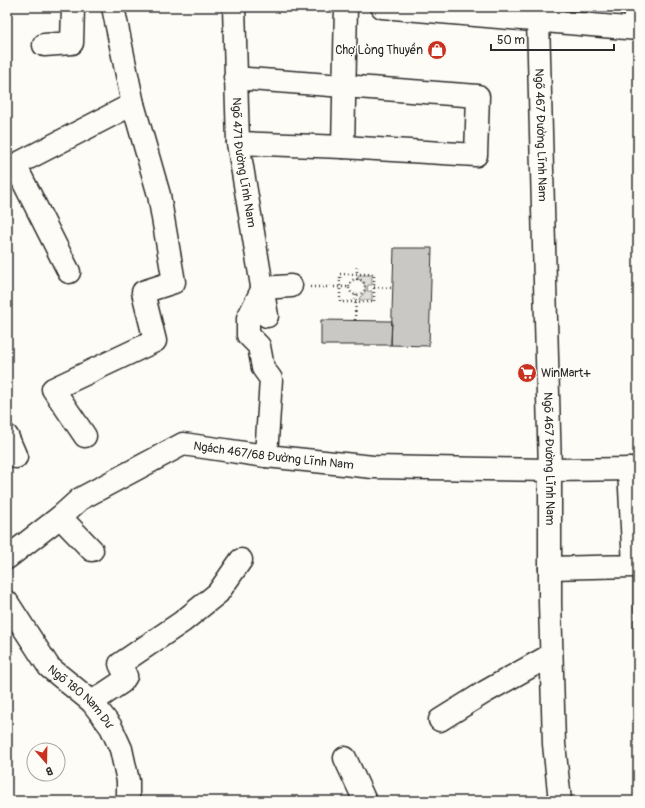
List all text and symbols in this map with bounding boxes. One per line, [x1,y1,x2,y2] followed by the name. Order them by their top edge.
[491,26,614,52] scale bar
[497,33,525,48] text: 50 m
[426,39,448,61] shop icon: Chợ Lòng Thuyền
[335,42,423,58] place label: Chợ Lòng Thuyền
[532,68,550,202] street label: Ngõ 467 Đường Lĩnh Nam
[229,97,260,229] street label: Ngõ 471 Đường Lĩnh Nam
[516,362,538,384] supermarket icon: WinMart+
[541,366,591,381] place label: WinMart+
[540,392,558,526] street label: Ngõ 467 Đường Lĩnh Nam
[192,438,355,473] street label: Ngách 467/68 Đường Lĩnh Nam
[45,662,117,732] street label: Ngõ 180 Nam Dư
[26,742,66,782] north arrow
[44,764,54,778] text: B

